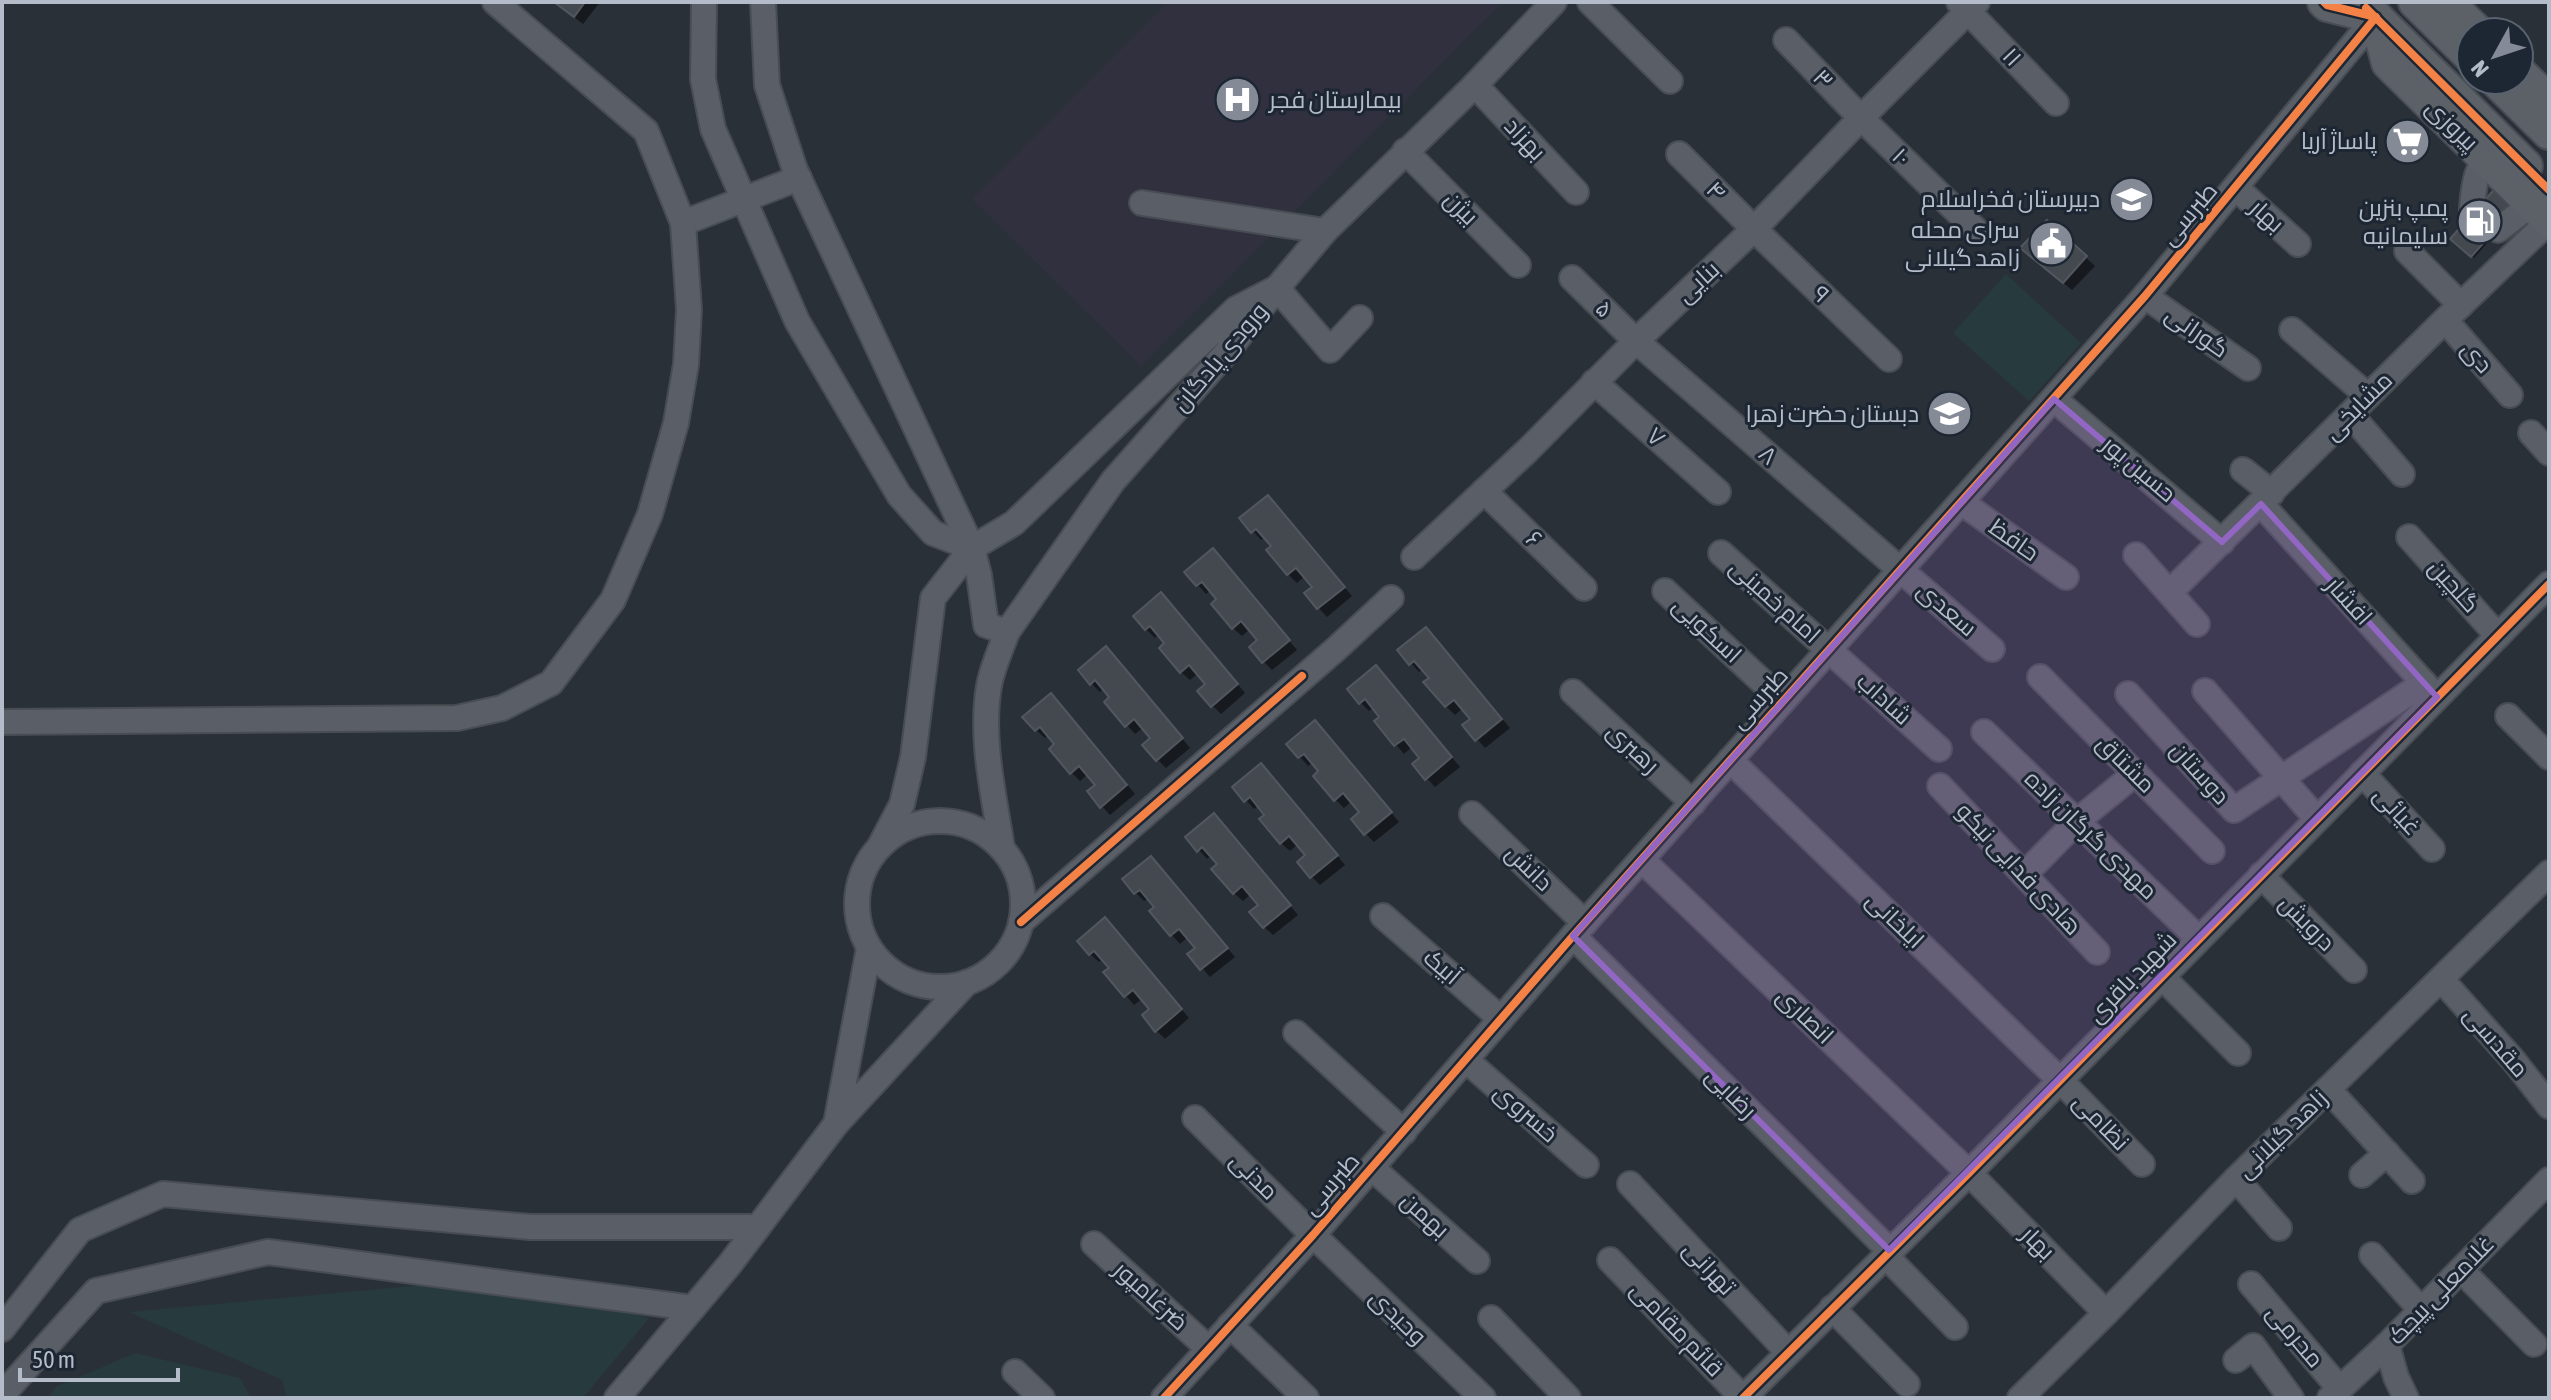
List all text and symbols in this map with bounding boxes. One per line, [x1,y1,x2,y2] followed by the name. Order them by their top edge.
[2455,16,2535,96] north arrow
[1997,42,2027,71] street label: ۱۱
[2466,56,2494,82] text: N
[1808,63,1839,94] street label: ۳
[1214,76,1262,124] hospital icon: بیمارستان فجر
[1267,86,1402,114] place label: بیمارستان فجر
[2419,94,2484,158] street label: پیروزی
[1499,112,1551,166] street label: بهزاد
[2384,117,2432,165] supermarket icon: پاساژ آریا
[2301,127,2378,157] place label: پاساژ آریا
[1887,142,1916,171] street label: ۱۰
[1701,175,1732,206] street label: ۴
[2107,175,2155,223] school or university icon: دبیرستان فخراسلام
[2155,177,2223,251] street label: طبرسی
[1438,185,1484,231] street label: بیژن
[1921,185,2100,215] place label: دبیرستان فخراسلام
[2243,192,2290,238] street label: بهار
[2359,194,2449,249] place label: پمپ بنزین سلیمانیه
[2455,198,2503,246] fuel station icon: پمپ بنزین سلیمانیه
[1905,216,2020,272] place label: سرای محله زاهد گیلانی
[2027,220,2075,268] public building icon: سرای محله زاهد گیلانی
[1671,255,1725,309] street label: بنایی
[1807,280,1835,308] street label: ۹
[1590,294,1619,323] street label: ۵
[1166,297,1275,418] street label: ورودی پادگان
[2160,300,2234,364] street label: گورانی
[2456,335,2498,379] street label: دی
[2318,366,2398,446] street label: مشایخی
[1926,390,1974,438] school or university icon: دبستان حضرت زهرا
[1745,400,1919,428] place label: دبستان حضرت زهرا
[1642,422,1671,452] street label: ۷
[2094,429,2182,509] street label: حسین پور
[1754,440,1783,470] street label: ۸
[1984,513,2044,566] street label: حافظ
[1521,525,1548,552] street label: ۶
[1723,553,1826,650] street label: امام خمینی
[2421,554,2485,620] street label: گلچین
[2320,570,2378,630] street label: افشار
[1912,576,1982,642] street label: سعدی
[1667,591,1747,669] street label: اسکویی
[1724,661,1794,735] street label: طبرسی
[1852,667,1917,730] street label: شاداب
[1601,717,1665,779] street label: رهبری
[2090,729,2161,800] street label: مشتاق
[2165,736,2235,810] street label: دوستان
[2019,765,2163,905] street label: مهدی گرگان زاده
[2368,781,2426,841] street label: غیائی
[1951,797,2087,941] street label: هادی فدایی نیکو
[1500,839,1558,897] street label: دانش
[1860,886,1930,954] street label: ایلخانی
[2273,889,2341,957] street label: درویش
[2082,926,2182,1028] street label: شهید باقری
[1419,943,1467,990] street label: آبیک
[1771,982,1839,1050] street label: انصاری
[2458,1001,2534,1083] street label: مقدسی
[1700,1062,1762,1124] street label: رضایی
[1488,1078,1564,1148] street label: خسروی
[2231,1084,2333,1184] street label: زاهد گیلانی
[2067,1088,2135,1156] street label: نظامی
[1224,1146,1284,1206] street label: مدنی
[1296,1147,1366,1221] street label: طبرسی
[1395,1186,1455,1244] street label: بهمن
[2014,1219,2061,1266] street label: بهار
[2382,1230,2501,1352] street label: غلامعلی پیچک
[1677,1235,1741,1301] street label: تهرانی
[1106,1254,1194,1337] street label: ضرغامپور
[1623,1276,1729,1384] street label: قائم مقامی
[1364,1283,1432,1351] street label: وحیدی
[2261,1299,2329,1373] street label: محرمی
[20,1332,178,1382] scale bar
[32,1346,75,1373] text: 50 m

